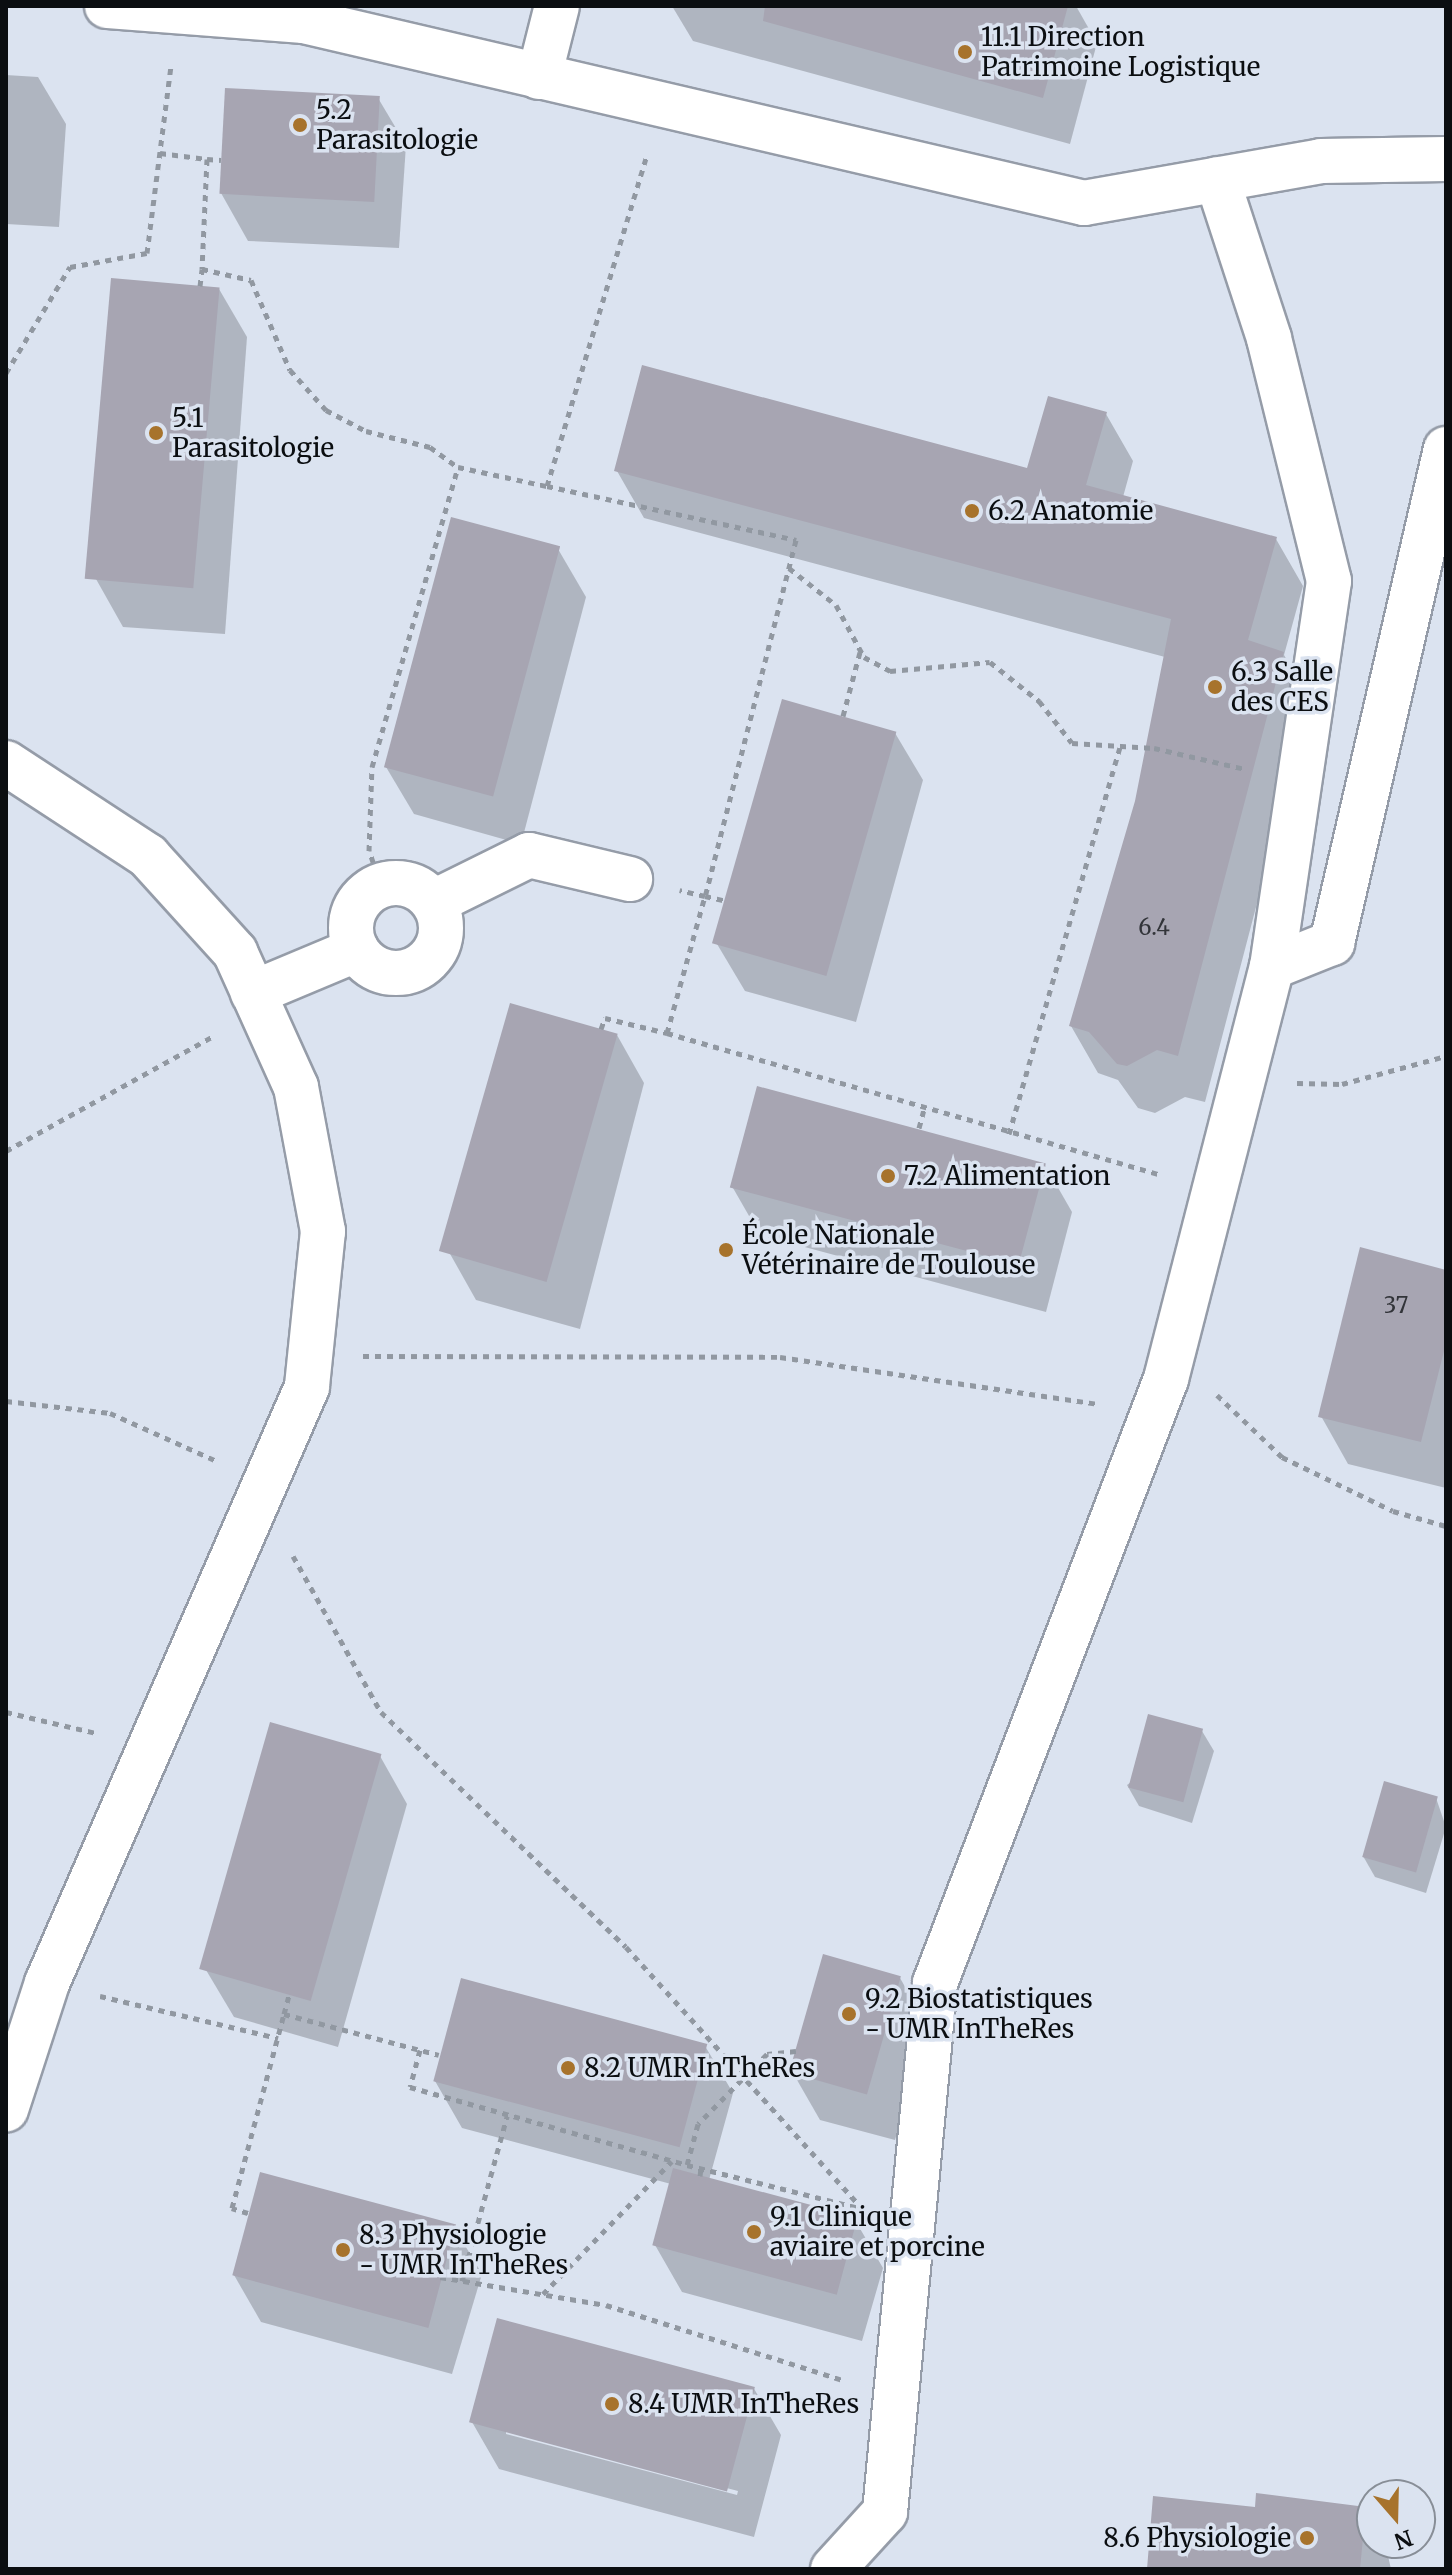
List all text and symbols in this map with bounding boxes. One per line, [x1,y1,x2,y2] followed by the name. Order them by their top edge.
[981,21,1260,82] place label: 11.1 Direction Patrimoine Logistique
[956,43,974,61] marker: 11.1 Direction Patrimoine Logistique
[316,94,478,156] place label: 5.2 Parasitologie
[291,116,309,134] marker: 5.2 Parasitologie
[172,402,334,464] place label: 5.1 Parasitologie
[147,424,165,442] marker: 5.1 Parasitologie
[988,495,1153,527] place label: 6.2 Anatomie
[963,502,981,520] marker: 6.2 Anatomie
[1231,656,1333,718] place label: 6.3 Salle des CES
[1206,678,1224,696] marker: 6.3 Salle des CES
[1138,915,1170,941] house number: 6.4
[904,1160,1110,1192] place label: 7.2 Alimentation
[879,1167,897,1185] marker: 7.2 Alimentation
[742,1219,1035,1280] place label: École Nationale Vétérinaire de Toulouse
[717,1241,735,1259] marker: École Nationale Vétérinaire de Toulouse
[1384,1293,1408,1319] house number: 37
[865,1983,1093,2044] place label: 9.2 Biostatistiques - UMR InTheRes
[840,2005,858,2023] marker: 9.2 Biostatistiques - UMR InTheRes
[584,2052,815,2084] place label: 8.2 UMR InTheRes
[559,2059,577,2077] marker: 8.2 UMR InTheRes
[770,2201,985,2262] place label: 9.1 Clinique aviaire et porcine
[359,2219,568,2280] place label: 8.3 Physiologie - UMR InTheRes
[745,2223,763,2241] marker: 9.1 Clinique aviaire et porcine
[334,2241,352,2259] marker: 8.3 Physiologie - UMR InTheRes
[628,2388,859,2420] place label: 8.4 UMR InTheRes
[603,2395,621,2413] marker: 8.4 UMR InTheRes
[1356,2479,1436,2559] north arrow
[1103,2522,1291,2554] place label: 8.6 Physiologie
[1391,2524,1416,2556] text: N
[1298,2529,1316,2547] marker: 8.6 Physiologie

